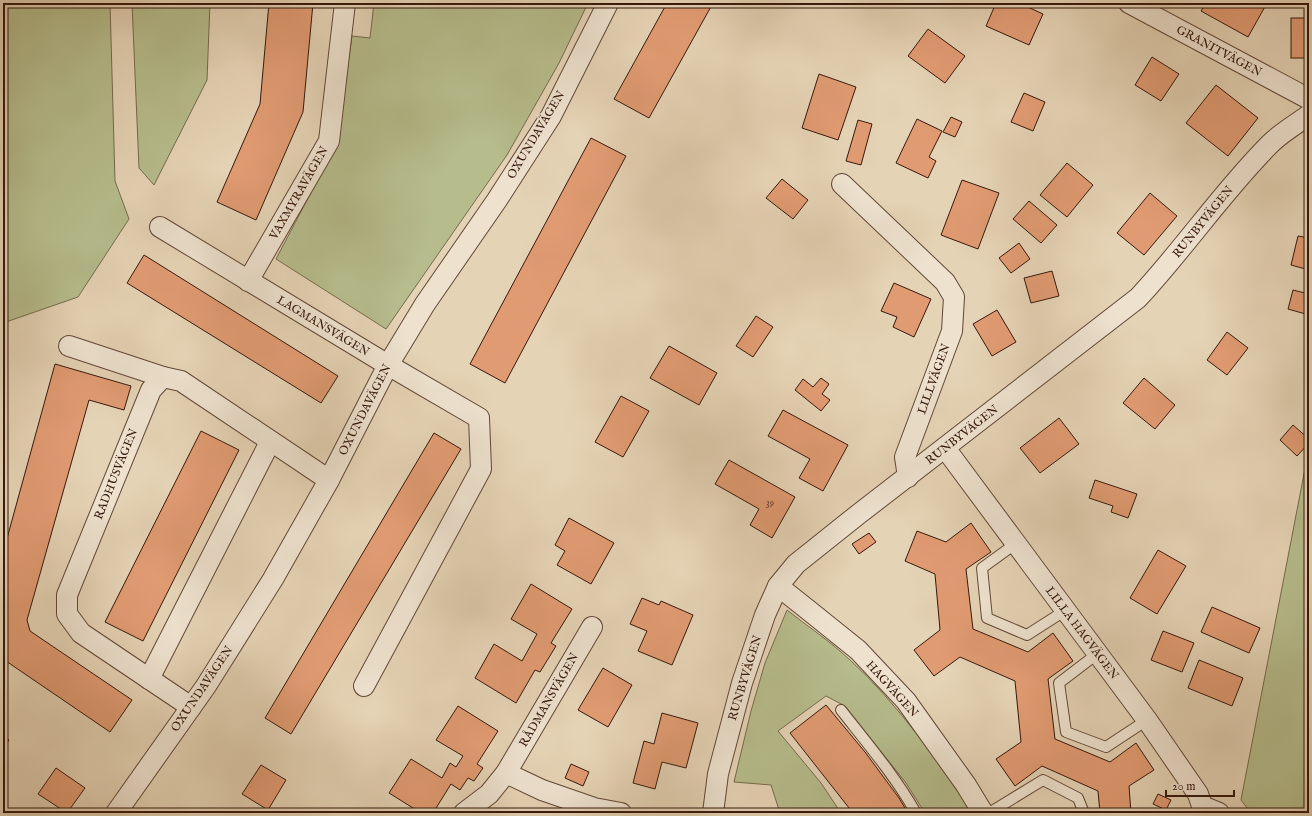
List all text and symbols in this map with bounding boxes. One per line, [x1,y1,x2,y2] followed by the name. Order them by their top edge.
[1174,21,1265,80] street label: GRANITVÄGEN
[503,87,569,182] street label: OXUNDAVÄGEN
[265,143,332,243] street label: VAXMYRAVÄGEN
[1169,182,1237,261] street label: RUNBYVÄGEN
[274,292,373,360] street label: LAGMANSVÄGEN
[913,341,954,416] street label: LILLVÄGEN
[335,361,395,458] street label: OXUNDAVÄGEN
[922,401,1002,468] street label: RUNBYVÄGEN
[90,425,141,522] street label: RADHUSVÄGEN
[766,497,774,510] house number: 39
[1042,583,1123,683] street label: LILLA HAGVÄGEN
[724,633,765,722] street label: RUNBYVÄGEN
[167,642,237,735] street label: OXUNDAVÄGEN
[515,649,582,750] street label: RÅDMANSVÄGEN
[863,657,923,721] street label: HAGVÄGEN
[1166,772,1234,798] scale bar
[1172,779,1195,794] text: 20 m

